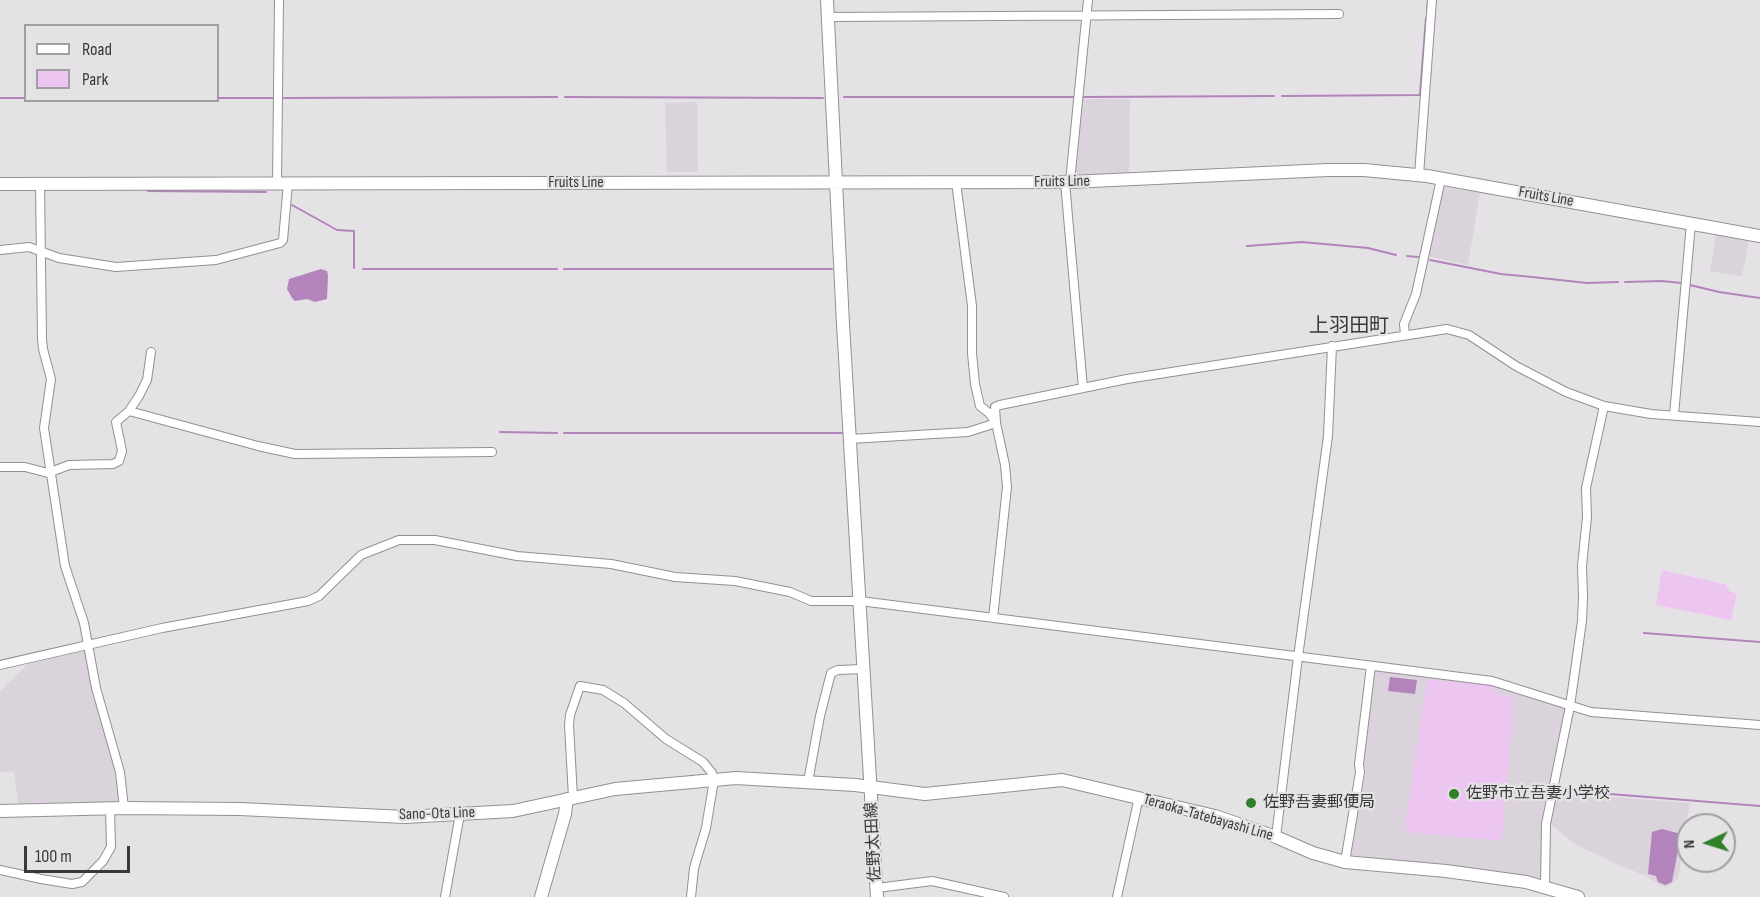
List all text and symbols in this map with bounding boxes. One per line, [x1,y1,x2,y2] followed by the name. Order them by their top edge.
[24,24,219,102] legend
[82,39,112,60] text: Road
[82,69,108,90] text: Park
[1034,172,1090,192] street label: Fruits Line
[548,173,604,193] street label: Fruits Line
[1517,183,1575,211] street label: Fruits Line
[1309,315,1389,339] district label: 上羽田町
[1466,784,1610,804] place label: 佐野市立吾妻小学校
[1447,787,1461,801] marker: 佐野市立吾妻小学校
[1141,790,1275,846] street label: Teraoka-Tatebayashi Line
[1263,793,1375,813] place label: 佐野吾妻郵便局
[1244,796,1258,810] marker: 佐野吾妻郵便局
[862,802,886,882] street label: 佐野太田線
[399,803,475,825] street label: Sano-Ota Line
[1676,813,1736,873] north arrow
[27,834,134,872] scale bar
[1680,839,1699,849] text: N
[35,846,72,867] text: 100 m

